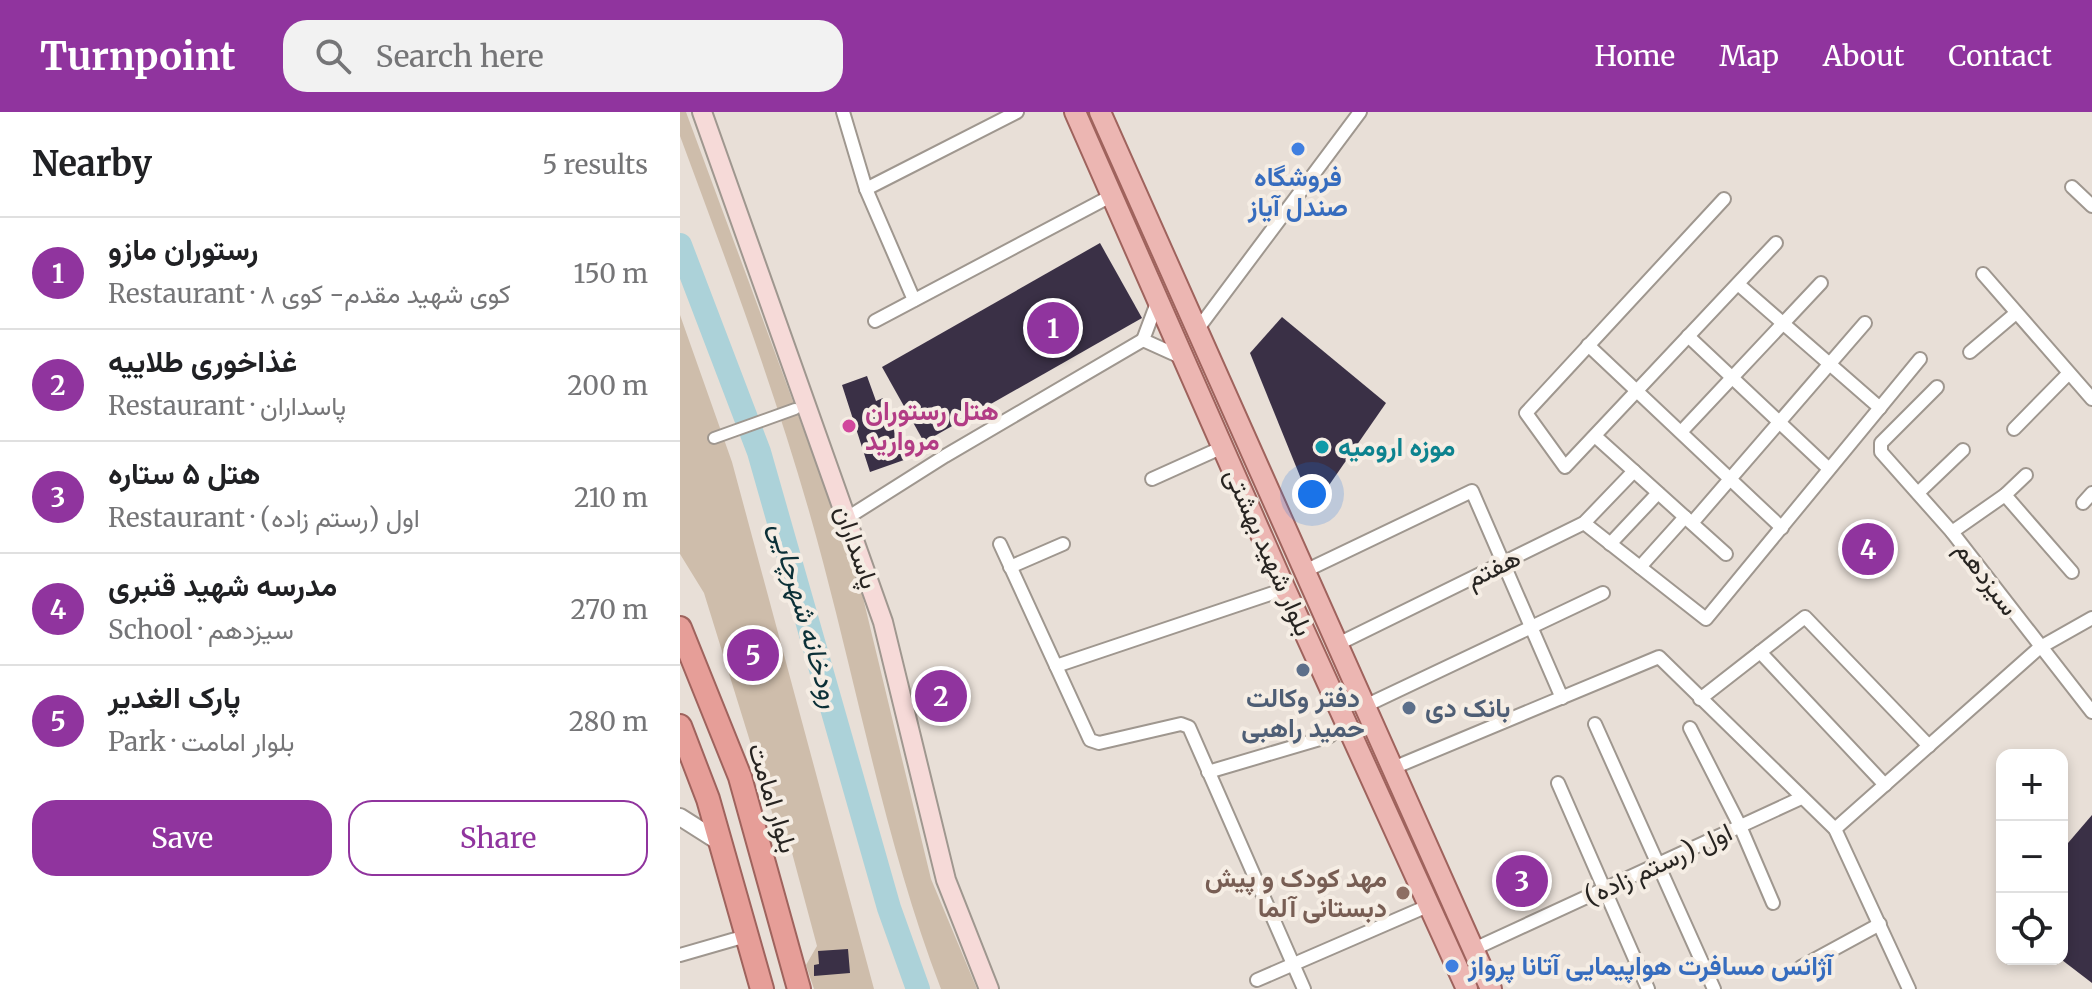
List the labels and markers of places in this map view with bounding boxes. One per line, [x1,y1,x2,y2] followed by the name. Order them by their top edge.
[1289,140,1307,158] marker: فروشگاه صندل آیاز
[1247,160,1348,223] place label: فروشگاه صندل آیاز
[1027,298,1079,358] pin: 1
[865,394,999,457] place label: هتل رستوران مروارید
[840,417,858,435] marker: هتل رستوران مروارید
[1338,430,1455,463] place label: موزه ارومیه
[1313,438,1331,456] marker: موزه ارومیه
[1842,519,1894,579] pin: 4
[727,625,779,685] pin: 5
[1294,661,1312,679] marker: دفتر وکالت حمید راهبی
[915,666,967,726] pin: 2
[1241,681,1365,744] place label: دفتر وکالت حمید راهبی
[1425,691,1510,724] place label: بانک دی
[1400,699,1418,717] marker: بانک دی
[1496,851,1548,911] pin: 3
[1205,861,1387,924] place label: مهد کودک و پیش دبستانی آلما
[1394,884,1412,902] marker: مهد کودک و پیش دبستانی آلما
[1467,949,1835,984] place label: آژانس مسافرت هواپیمایی آتانا پرواز
[1443,957,1461,975] marker: آژانس مسافرت هواپیمایی آتانا پرواز

